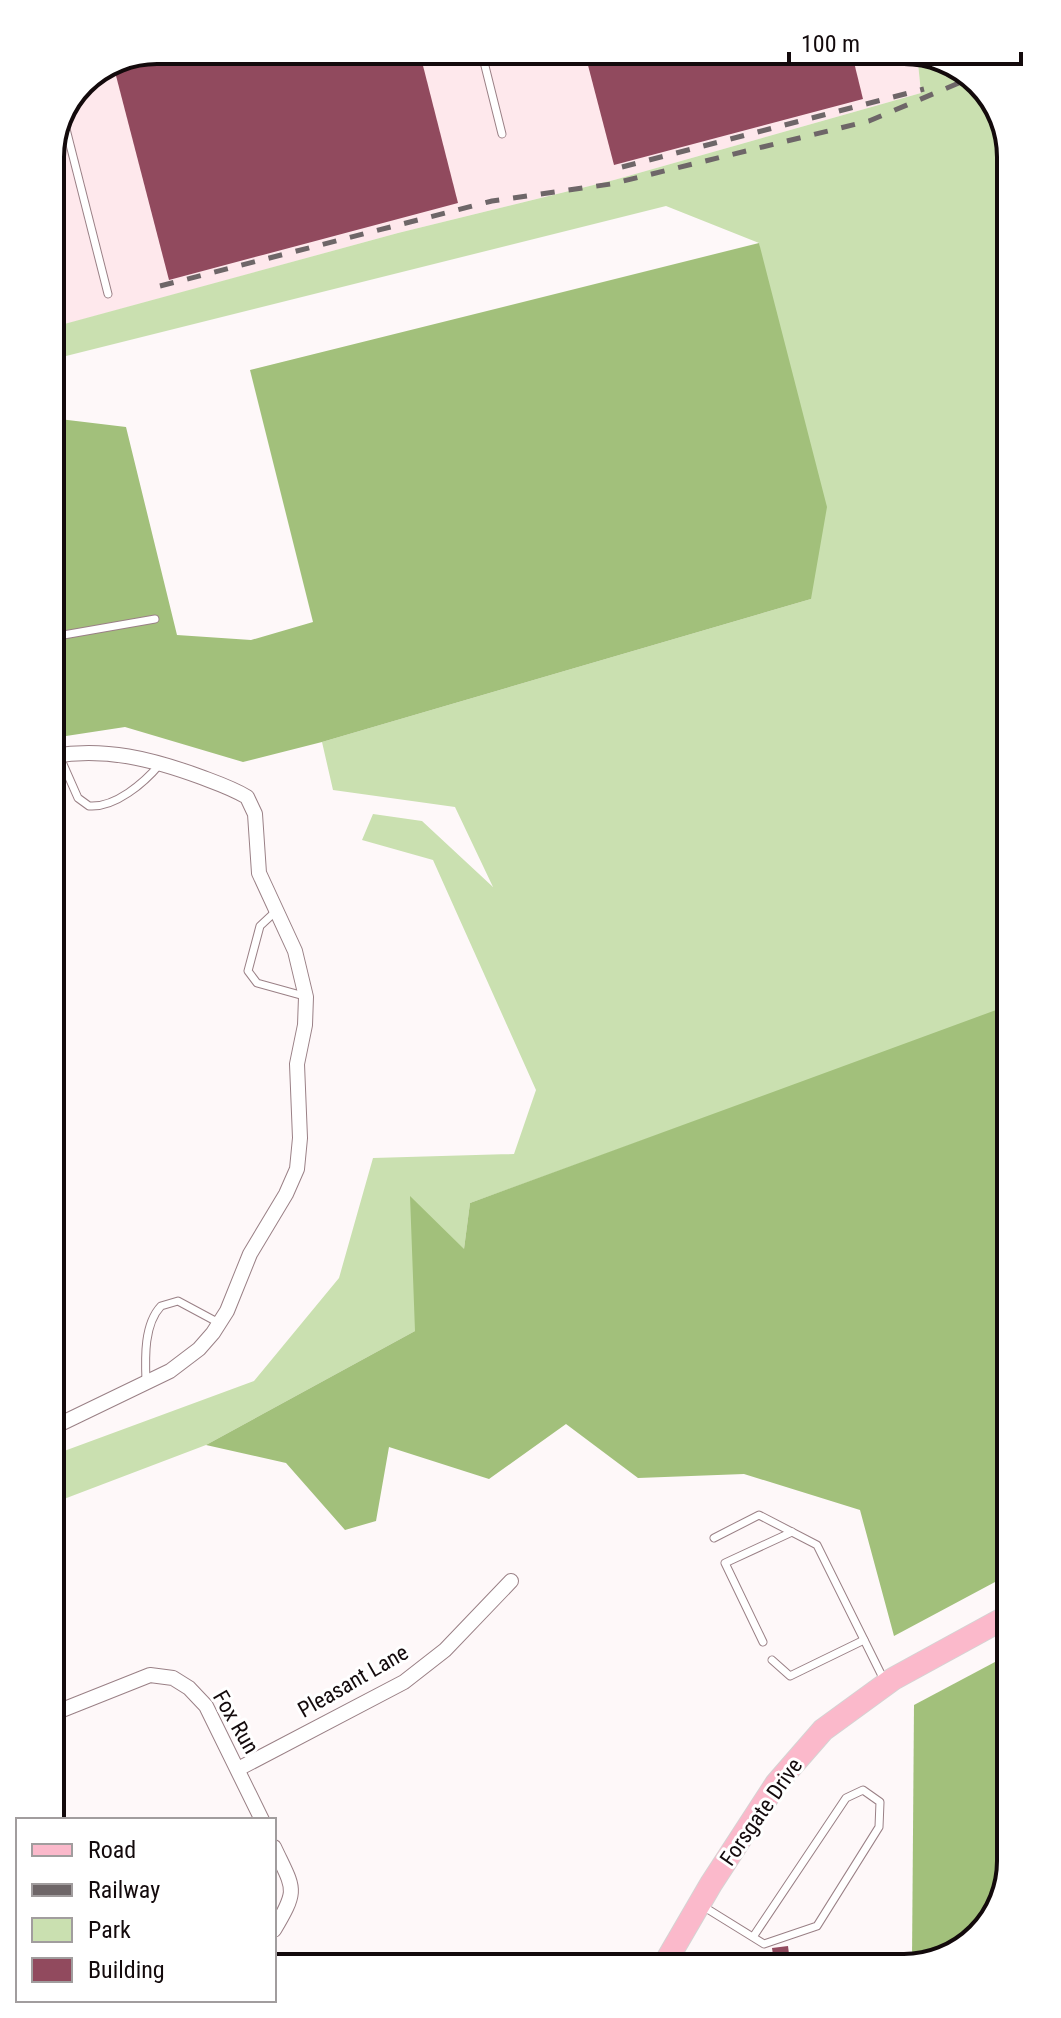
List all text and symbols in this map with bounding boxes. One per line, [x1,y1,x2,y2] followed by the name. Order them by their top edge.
[789,16,1021,66] scale bar
[801,30,860,58] text: 100 m
[294,1639,412,1723] street label: Pleasant Lane
[208,1686,264,1758] street label: Fox Run
[715,1754,807,1870] street label: Forsgate Drive
[16,1818,276,2002] legend
[88,1836,136,1864] text: Road
[88,1876,160,1904] text: Railway
[88,1916,131,1944] text: Park
[88,1956,165,1984] text: Building

